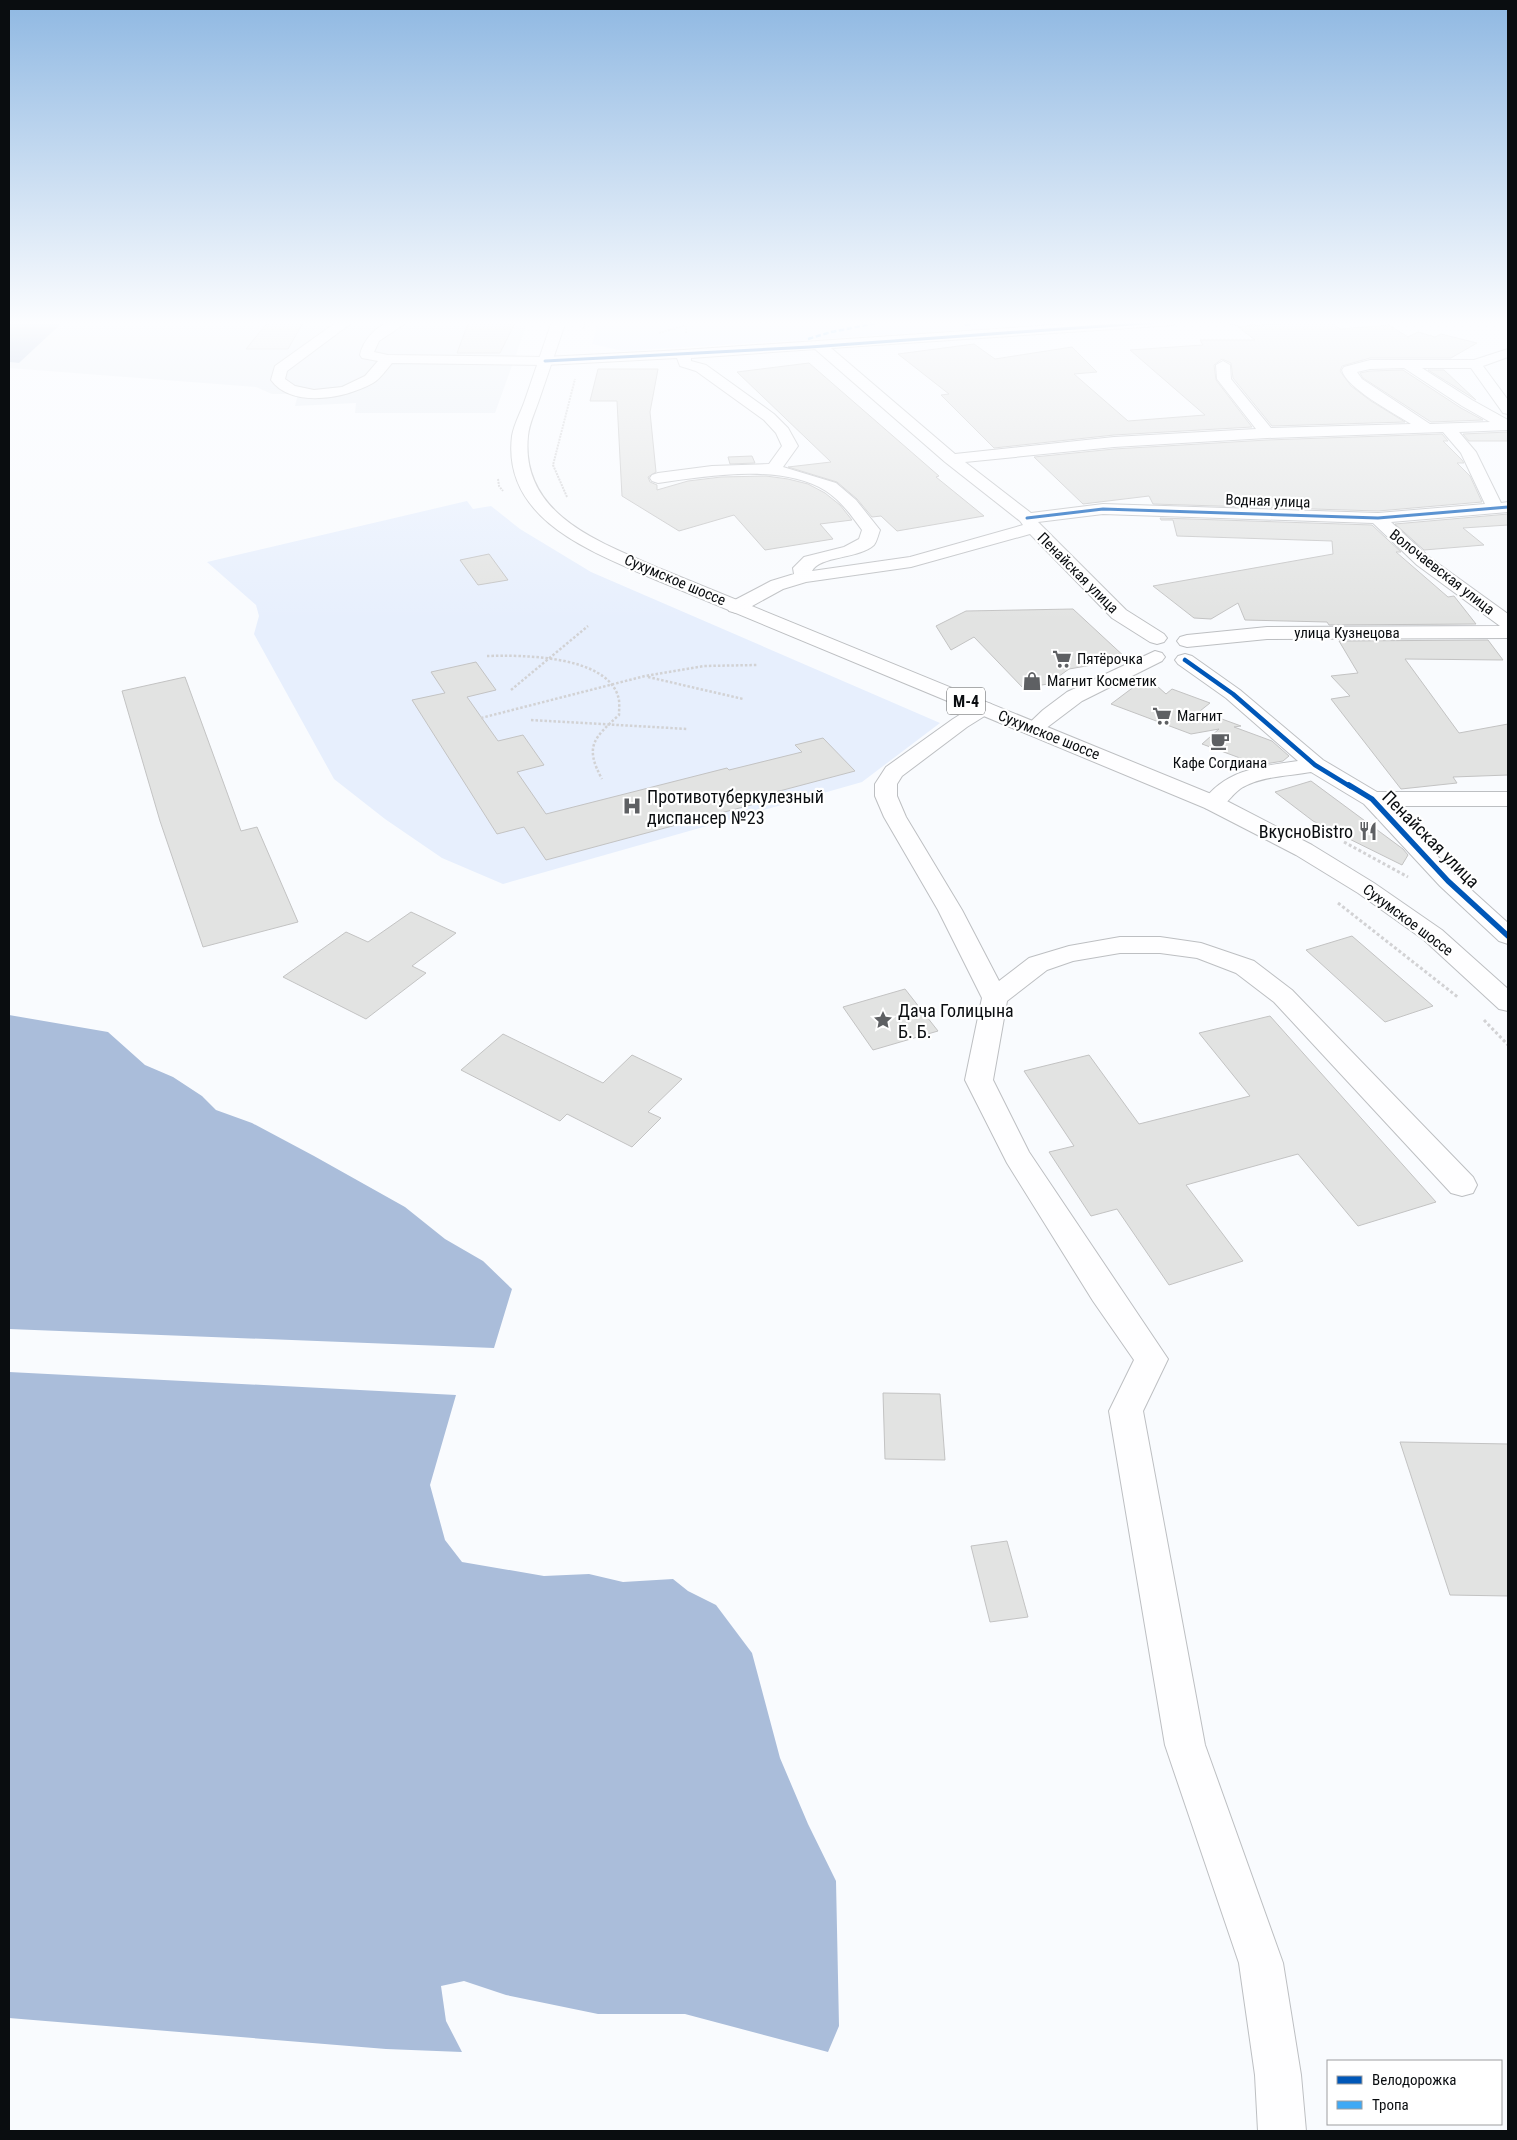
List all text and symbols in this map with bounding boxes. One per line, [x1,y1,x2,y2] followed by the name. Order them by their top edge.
[1225,491,1311,511] street label: Водная улица
[1386,525,1498,619] street label: Волочаевская улица
[1034,529,1122,617] street label: Пенайская улица
[622,551,728,609] street label: Сухумское шоссе
[1294,624,1400,642] street label: улица Кузнецова
[1051,648,1073,670] supermarket icon: Пятёрочка
[1077,650,1143,668] place label: Пятёрочка
[1021,670,1043,692] shop icon: Магнит Косметик
[1047,672,1157,690] place label: Магнит Косметик
[947,688,985,714] road number: М-4
[1151,705,1173,727] supermarket icon: Магнит
[995,706,1103,764] street label: Сухумское шоссе
[1177,707,1223,725] place label: Магнит
[1209,730,1231,752] cafe icon: Кафе Согдиана
[1173,754,1267,772] place label: Кафе Согдиана
[647,786,824,828] place label: Противотуберкулезный диспансер №23
[1378,786,1484,892] street label: Пенайская улица
[621,795,643,817] hospital icon: Противотуберкулезный диспансер №23
[1357,820,1379,842] restaurant icon: ВкусноBistro
[1259,821,1353,842] place label: ВкусноBistro
[1359,880,1457,960] street label: Сухумское шоссе
[898,1000,1014,1042] place label: Дача Голицына Б. Б.
[872,1009,894,1031] place icon: Дача Голицына Б. Б.
[1327,2060,1502,2125] legend
[1372,2071,1457,2089] text: Велодорожка
[1372,2096,1409,2114] text: Тропа

